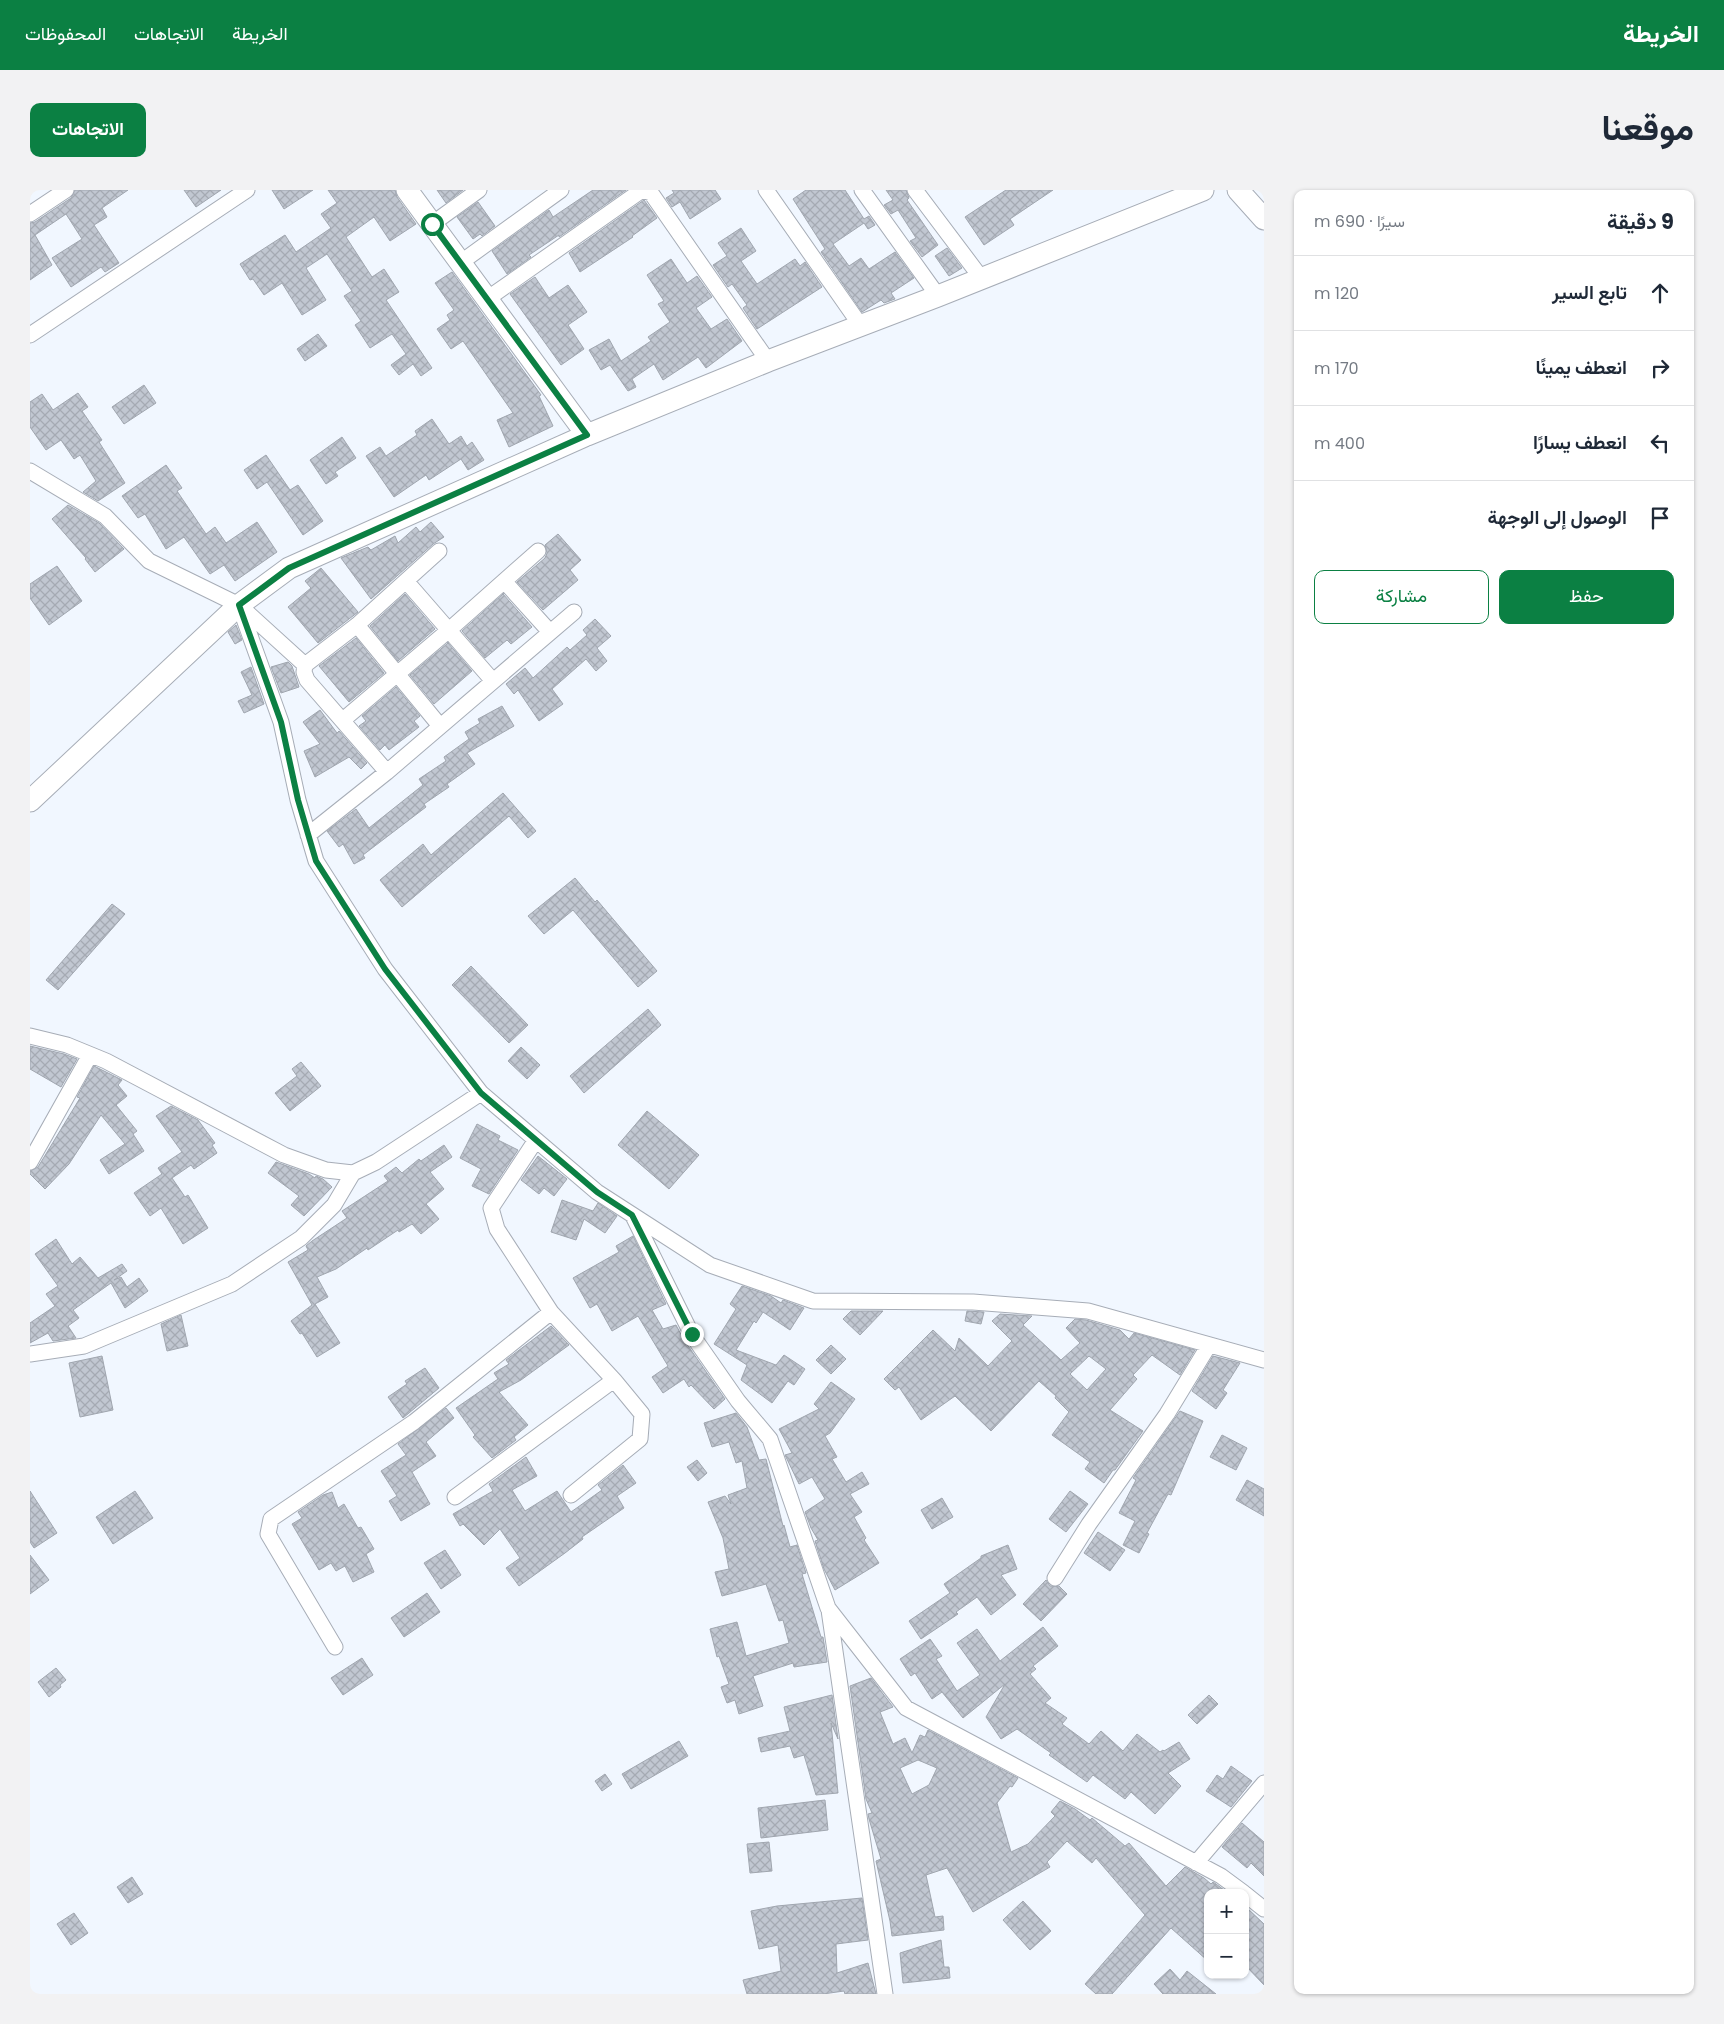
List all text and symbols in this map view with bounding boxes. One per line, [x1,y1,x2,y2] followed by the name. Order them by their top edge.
[1623,17,1699,50] text: الخريطة
[25,21,106,46] text: المحفوظات
[134,21,204,46] text: الاتجاهات
[232,21,288,46] text: الخريطة
[30,103,146,157] button: الاتجاهات
[1601,103,1694,152] text: موقعنا
[1607,207,1674,236] text: 9 دقيقة
[1314,210,1405,233] text: سيرًا · 690 m
[421,213,444,236] route start
[1552,279,1627,306] text: تابع السير
[1646,279,1674,307] icon: ahead
[1314,282,1359,305] text: 120 m
[1535,354,1627,381] text: انعطف يمينًا
[1646,354,1674,382] icon: right
[1314,357,1359,380] text: 170 m
[1533,429,1627,456] text: انعطف يسارًا
[1646,429,1674,457] icon: left
[1314,432,1365,455] text: 400 m
[1488,504,1627,531] text: الوصول إلى الوجهة
[1646,504,1674,532] icon: arrive
[1314,570,1489,624] button: مشاركة
[1499,570,1674,624] button: حفظ
[681,1323,704,1346] route end
[1204,1889,1249,1979] map controls
[1204,1889,1249,1934] button: +
[1204,1934,1249,1979] button: −

